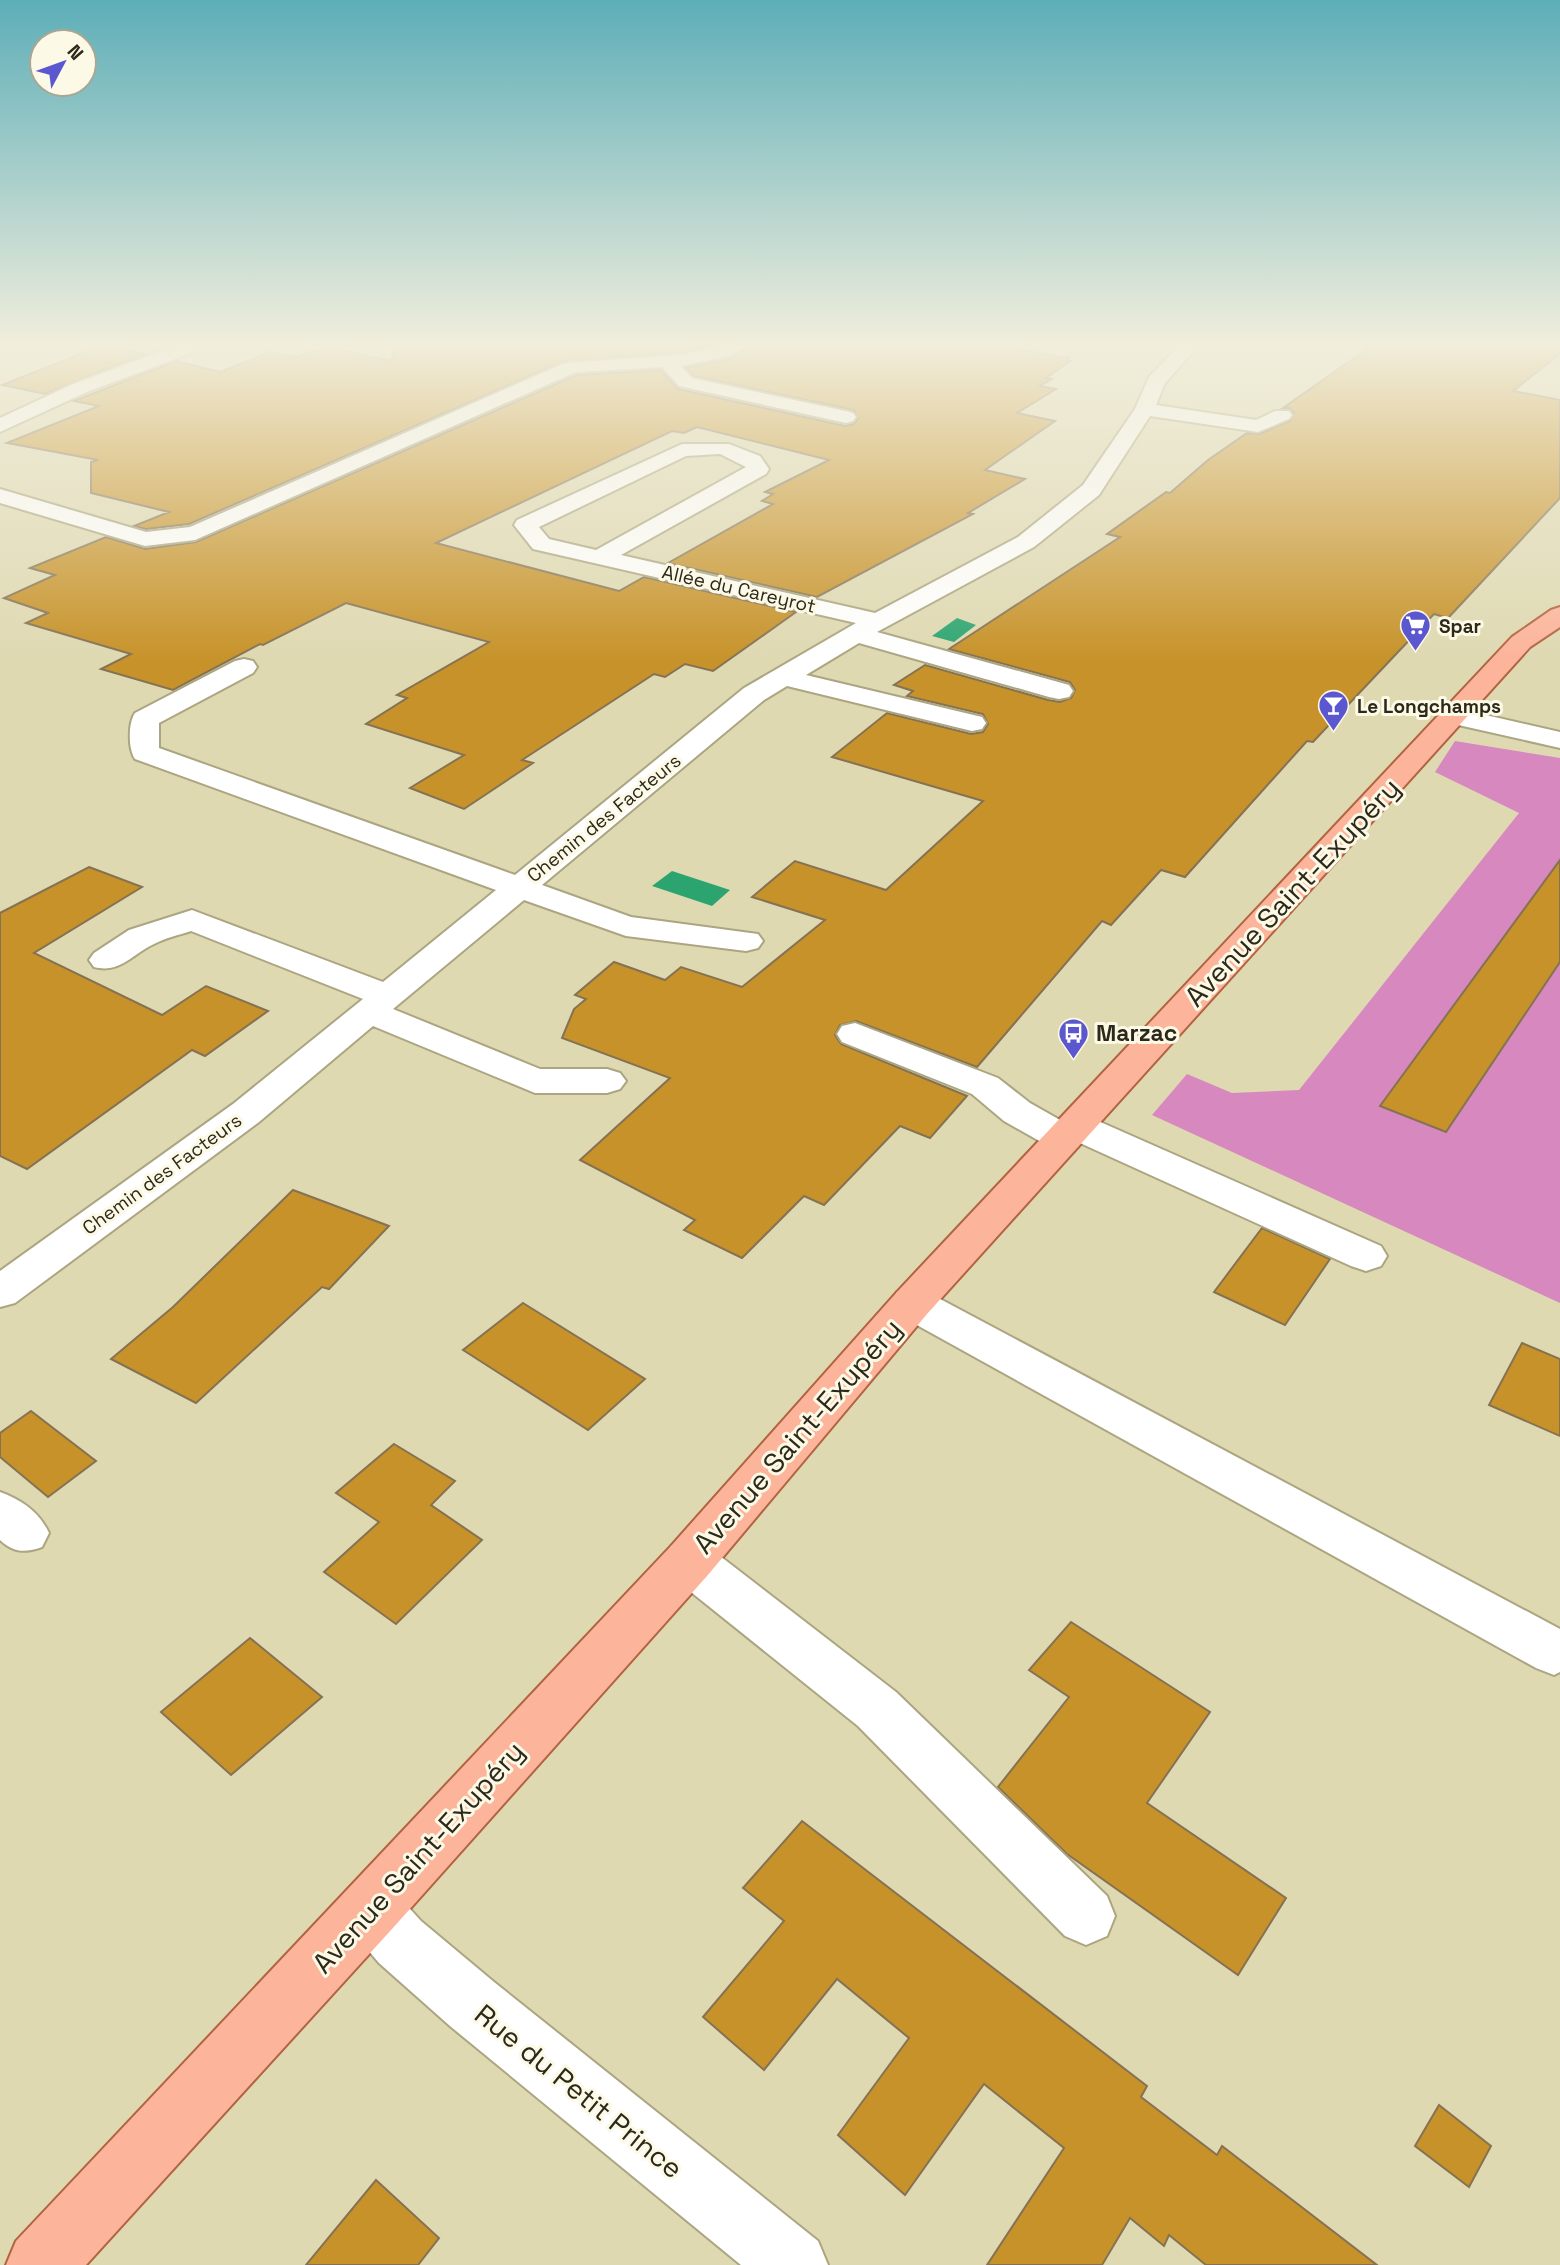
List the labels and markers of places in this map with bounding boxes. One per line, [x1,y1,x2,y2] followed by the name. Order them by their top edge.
[1399,609,1433,653] supermarket icon: Spar
[1439,614,1481,639] place label: Spar
[1317,689,1351,733] bar icon: Le Longchamps
[1357,694,1501,719] place label: Le Longchamps
[1056,1016,1090,1060] bus stop icon: Marzac
[1096,1018,1177,1048] place label: Marzac

